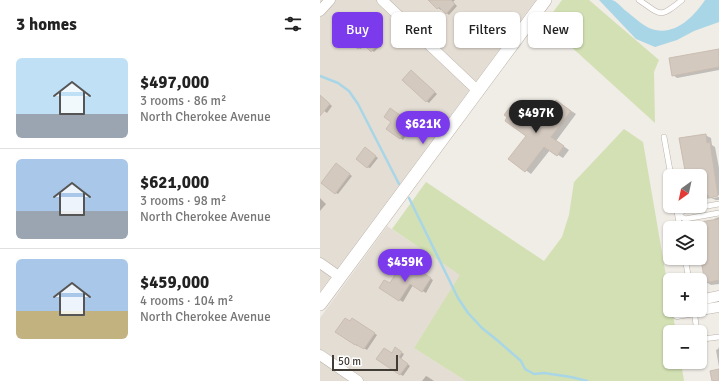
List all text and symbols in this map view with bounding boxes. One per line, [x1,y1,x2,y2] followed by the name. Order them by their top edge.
[332,12,383,48] chip: Buy
[391,12,446,48] chip: Rent
[454,12,520,48] chip: Filters
[528,12,583,48] chip: New
[282,13,304,35] icon: filters
[16,14,77,35] text: 3 homes
[140,72,209,93] text: $497,000
[48,74,96,122] icon: home
[140,93,226,109] text: 3 rooms · 86 m²
[508,100,564,134] pin: $497K
[518,105,554,121] text: $497K
[140,109,271,125] text: North Cherokee Avenue
[395,111,451,145] pin: $621K
[405,116,441,132] text: $621K
[663,169,707,213] north arrow
[663,169,707,369] map controls
[140,172,209,193] text: $621,000
[48,175,96,223] icon: home
[140,193,226,209] text: 3 rooms · 98 m²
[140,209,271,225] text: North Cherokee Avenue
[663,221,707,265] button: layers
[377,249,433,283] pin: $459K
[387,254,423,270] text: $459K
[140,272,209,293] text: $459,000
[663,273,707,317] button: +
[48,275,96,323] icon: home
[140,293,233,309] text: 4 rooms · 104 m²
[140,309,271,325] text: North Cherokee Avenue
[663,325,707,369] button: −
[332,353,398,372] scale bar
[338,355,361,368] text: 50 m

